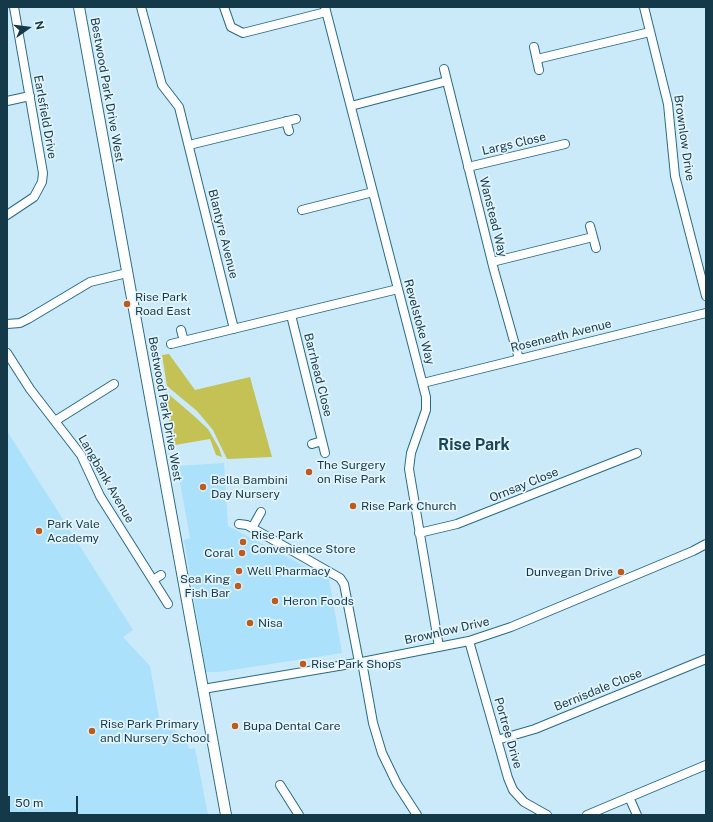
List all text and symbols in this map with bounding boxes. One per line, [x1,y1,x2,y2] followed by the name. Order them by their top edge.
[8,8,48,48] north arrow
[87,16,127,164] street label: Bestwood Park Drive West
[33,19,47,31] text: N
[31,74,59,160] street label: Earlsfield Drive
[671,94,697,182] street label: Brownlow Drive
[481,130,547,158] street label: Largs Close
[476,175,510,259] street label: Wanstead Way
[205,188,241,280] street label: Blantyre Avenue
[401,278,437,366] street label: Revelstoke Way
[135,290,191,318] place label: Rise Park Road East
[122,299,132,309] marker: Rise Park Road East
[509,317,613,355] street label: Roseneath Avenue
[301,332,335,418] street label: Barrhead Close
[145,335,185,483] street label: Bestwood Park Drive West
[75,432,137,526] street label: Langbank Avenue
[438,435,510,455] district label: Rise Park
[317,458,386,486] place label: The Surgery on Rise Park
[487,465,561,505] street label: Ornsay Close
[304,467,314,477] marker: The Surgery on Rise Park
[211,473,288,501] place label: Bella Bambini Day Nursery
[198,482,208,492] marker: Bella Bambini Day Nursery
[361,499,456,513] place label: Rise Park Church
[348,501,358,511] marker: Rise Park Church
[47,517,100,545] place label: Park Vale Academy
[34,526,44,536] marker: Park Vale Academy
[251,528,356,556] place label: Rise Park Convenience Store
[238,537,248,547] marker: Rise Park Convenience Store
[204,546,234,560] place label: Coral
[237,548,247,558] marker: Coral
[247,564,330,578] place label: Well Pharmacy
[526,565,613,579] place label: Dunvegan Drive
[234,566,244,576] marker: Well Pharmacy
[616,567,626,577] marker: Dunvegan Drive
[180,572,230,600] place label: Sea King Fish Bar
[233,581,243,591] marker: Sea King Fish Bar
[283,594,354,608] place label: Heron Foods
[270,596,280,606] marker: Heron Foods
[403,614,491,648] street label: Brownlow Drive
[258,616,283,630] place label: Nisa
[245,618,255,628] marker: Nisa
[311,657,401,671] place label: Rise Park Shops
[298,659,308,669] marker: Rise Park Shops
[552,666,644,714] street label: Bernisdale Close
[491,696,525,770] street label: Portree Drive
[100,717,210,745] place label: Rise Park Primary and Nursery School
[243,719,341,733] place label: Bupa Dental Care
[230,721,240,731] marker: Bupa Dental Care
[87,726,97,736] marker: Rise Park Primary and Nursery School
[10,788,80,814] scale bar
[15,796,43,810] text: 50 m

